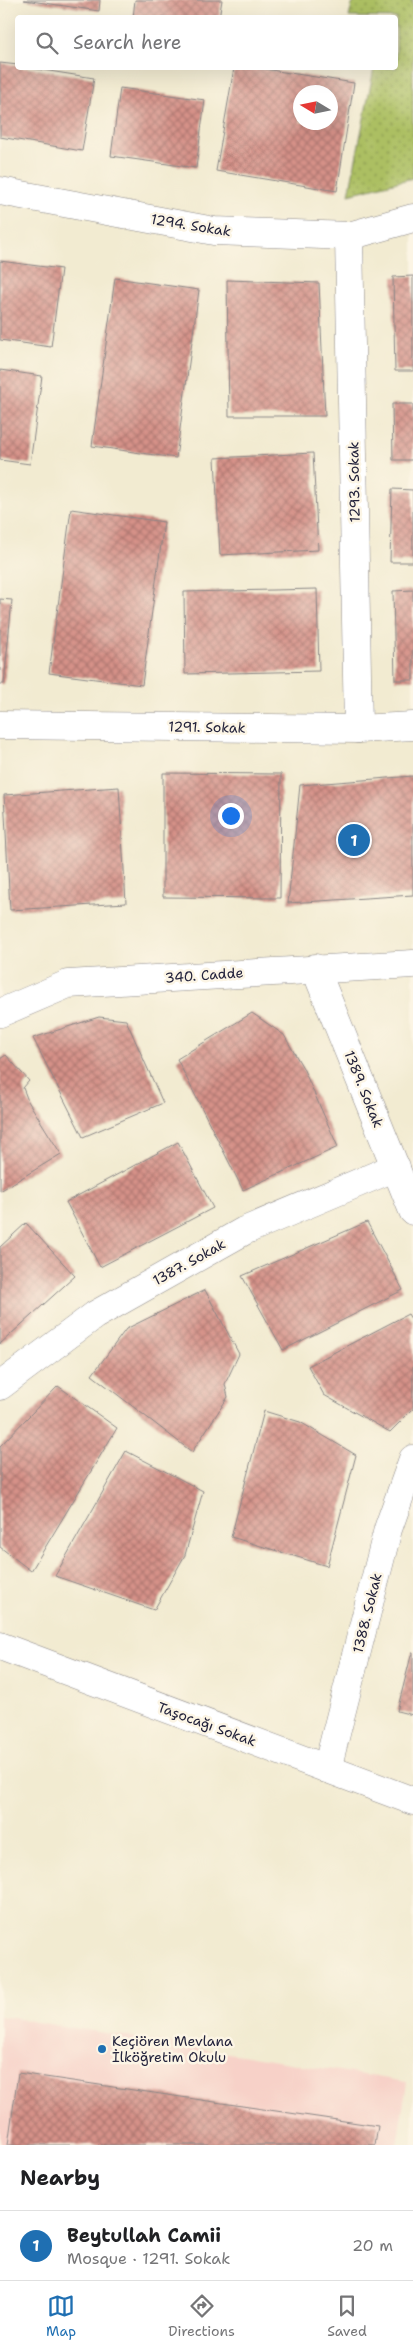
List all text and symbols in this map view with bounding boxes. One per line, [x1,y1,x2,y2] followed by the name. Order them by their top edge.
[15,15,398,70] search box
[33,29,61,57] icon: search
[73,30,182,55] text: Search here
[293,85,338,130] north arrow
[150,210,232,240] street label: 1294. Sokak
[344,441,364,523] street label: 1293. Sokak
[168,717,246,737] street label: 1291. Sokak
[218,803,244,829] your location
[338,821,370,859] pin: 1
[164,963,244,987] street label: 340. Cadde
[340,1048,388,1130] street label: 1389. Sokak
[149,1235,229,1289] street label: 1387. Sokak
[348,1571,386,1655] street label: 1388. Sokak
[155,1698,259,1750] street label: Taşocağı Sokak
[112,2032,233,2066] place label: Keçiören Mevlana İlköğretim Okulu
[96,2043,108,2055] marker: Keçiören Mevlana İlköğretim Okulu
[20,2164,100,2192] text: Nearby
[67,2223,221,2248] text: Beytullah Camii
[32,2235,40,2256] text: 1
[352,2235,393,2256] text: 20 m
[67,2248,231,2269] text: Mosque · 1291. Sokak
[46,2292,76,2340] tab: Map
[168,2292,235,2340] tab: Directions
[327,2292,367,2340] tab: Saved

